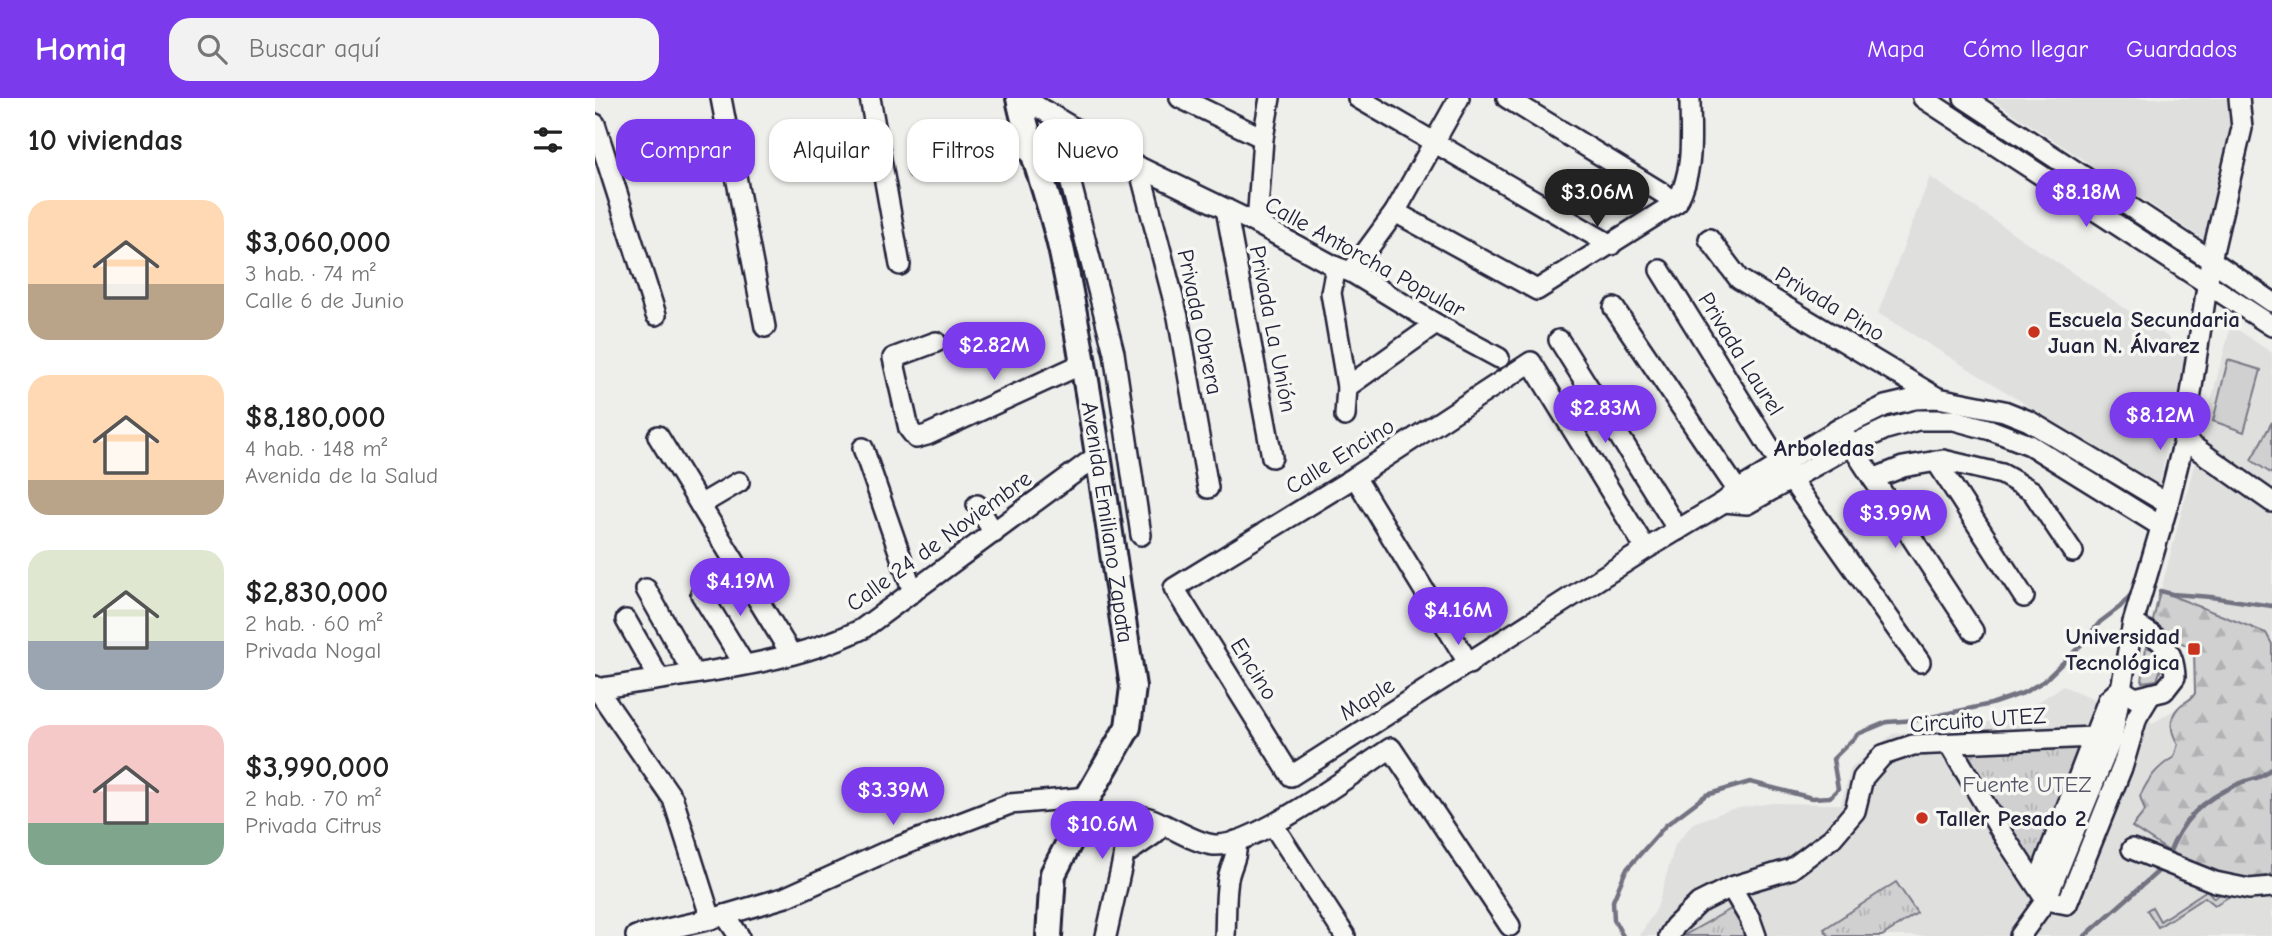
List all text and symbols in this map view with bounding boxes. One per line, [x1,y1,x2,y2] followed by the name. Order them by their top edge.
[169,18,659,81] search box
[35,30,127,68] text: Homiq
[193,30,231,68] icon: search
[249,34,380,64] text: Buscar aquí
[1867,35,1925,63] text: Mapa
[1963,35,2088,63] text: Cómo llegar
[2126,35,2237,63] text: Guardados
[616,119,755,182] chip: Comprar
[769,119,893,182] chip: Alquilar
[907,119,1019,182] chip: Filtros
[1033,119,1143,182] chip: Nuevo
[529,121,567,159] icon: filters
[28,123,182,158] text: 10 viviendas
[1540,170,1654,229] pin: $3.06M
[2029,170,2143,229] pin: $8.18M
[1560,178,1634,205] text: $3.06M
[2051,178,2121,205] text: $8.18M
[1260,191,1471,324] street label: Calle Antorcha Popular
[245,225,391,260] text: $3,060,000
[84,228,168,312] icon: home
[1244,243,1302,415] street label: Privada La Unión
[1171,247,1229,397] street label: Privada Obrera
[245,260,376,287] text: 3 hab. · 74 m²
[1770,261,1890,347] street label: Privada Pino
[245,287,404,314] text: Calle 6 de Junio
[1692,287,1790,421] street label: Privada Laurel
[2048,306,2240,359] place label: Escuela Secundaria Juan N. Álvarez
[937,322,1051,382] pin: $2.82M
[2026,324,2042,340] marker: Escuela Secundaria Juan N. Álvarez
[958,331,1030,358] text: $2.82M
[1548,386,1662,445] pin: $2.83M
[2103,392,2217,452] pin: $8.12M
[1569,394,1641,421] text: $2.83M
[1076,399,1140,645] street label: Avenida Emiliano Zapata
[245,400,386,435] text: $8,180,000
[2126,401,2194,428] text: $8.12M
[84,403,168,487] icon: home
[1281,412,1399,500] street label: Calle Encino
[1774,434,1874,462] district label: Arboledas
[245,435,387,462] text: 4 hab. · 148 m²
[245,462,438,489] text: Avenida de la Salud
[841,465,1037,617] street label: Calle 24 de Noviembre
[1838,490,1952,550] pin: $3.99M
[1859,499,1931,526] text: $3.99M
[683,559,797,618] pin: $4.19M
[706,567,774,594] text: $4.19M
[245,575,388,610] text: $2,830,000
[84,578,168,662] icon: home
[1401,588,1515,647] pin: $4.16M
[1424,596,1492,623] text: $4.16M
[245,610,382,637] text: 2 hab. · 60 m²
[2065,623,2180,676] place label: Universidad Tecnológica
[1225,633,1283,705] street label: Encino
[245,637,381,664] text: Privada Nogal
[2186,641,2202,657] marker: Universidad Tecnológica
[1334,672,1400,726] street label: Maple
[1909,702,2047,738] street label: Circuito UTEZ
[245,750,389,785] text: $3,990,000
[84,753,168,837] icon: home
[836,768,950,827] pin: $3.39M
[1962,771,2092,798] park label: Fuente UTEZ
[857,776,929,803] text: $3.39M
[245,785,381,812] text: 2 hab. · 70 m²
[1045,802,1159,861] pin: $10.6M
[1936,805,2087,832] place label: Taller Pesado 2
[1067,810,1137,837] text: $10.6M
[1914,810,1930,826] marker: Taller Pesado 2
[245,812,381,839] text: Privada Citrus

